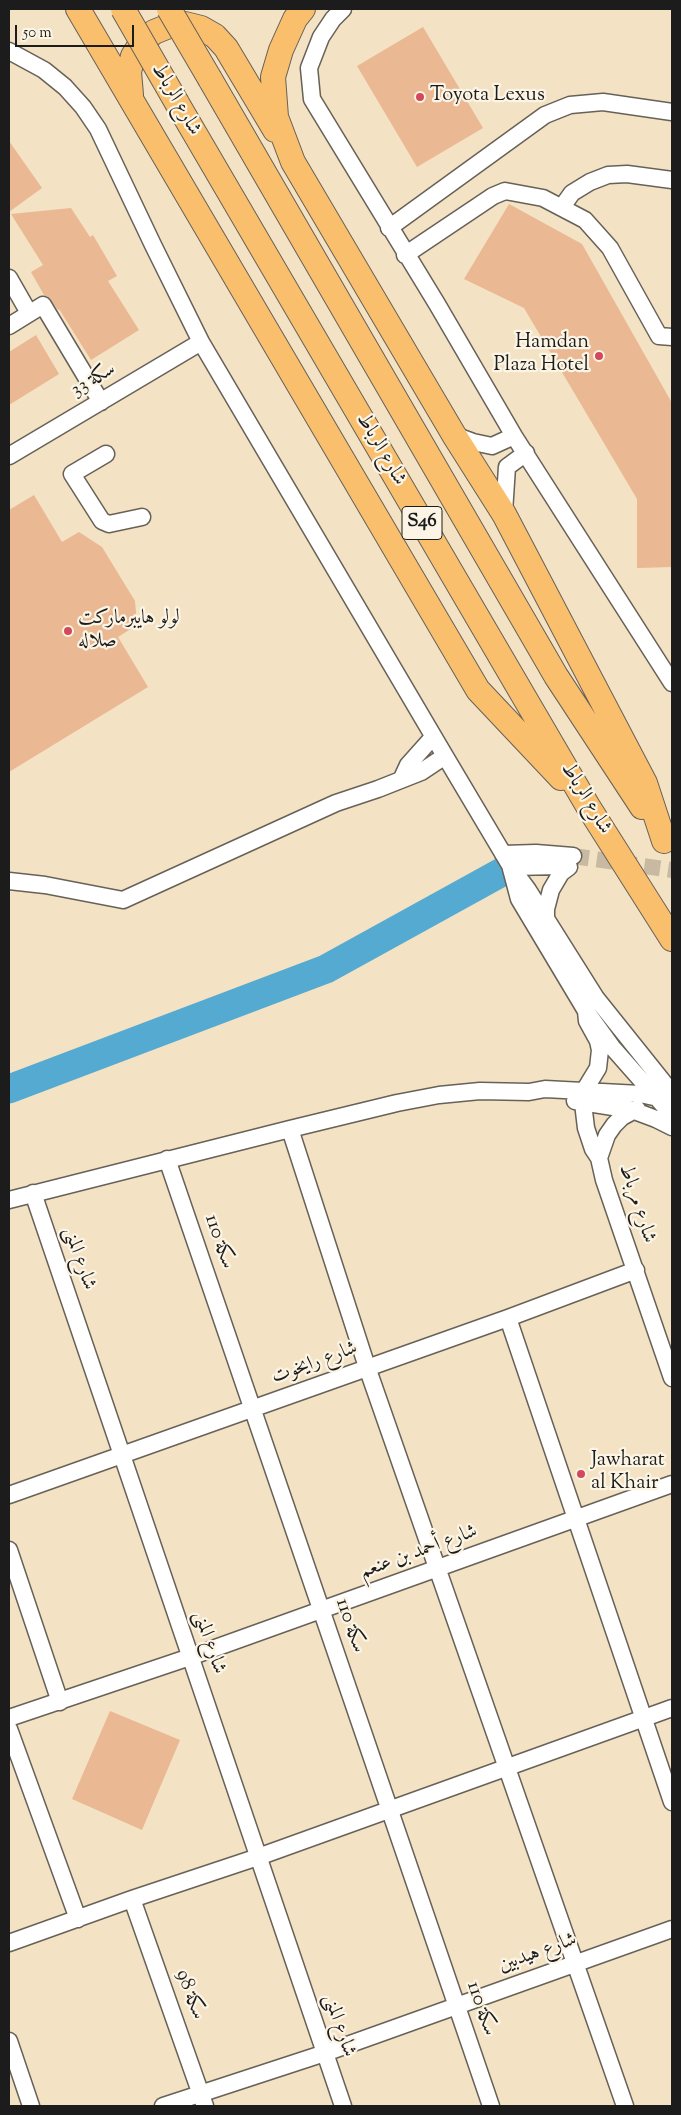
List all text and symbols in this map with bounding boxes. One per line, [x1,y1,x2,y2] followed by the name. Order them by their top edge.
[18,15,136,47] scale bar
[23,23,52,44] text: 50 m
[145,60,205,140] street label: شارع الرباط
[430,85,545,109] place label: Toyota Lexus
[414,91,426,103] marker: Toyota Lexus
[494,332,589,379] place label: Hamdan Plaza Hotel
[593,350,605,362] marker: Hamdan Plaza Hotel
[67,358,121,404] street label: سكة 33
[350,410,410,490] street label: شارع الرباط
[402,506,442,540] road number: S46
[78,608,180,655] place label: لولو هايبرماركت صلاله
[62,625,74,637] marker: لولو هايبرماركت صلاله
[554,759,616,839] street label: شارع الرباط
[612,1162,660,1246] street label: شارع مرباط
[198,1212,238,1272] street label: سكة 110
[56,1224,100,1294] street label: شارع المنى
[269,1337,361,1391] street label: شارع رايخوت
[591,1450,665,1497] place label: Jawharat al Khair
[575,1468,587,1480] marker: Jawharat al Khair
[357,1521,481,1585] street label: شارع أحمد بن عنعم
[329,1596,369,1656] street label: سكة 110
[186,1608,230,1678] street label: شارع المنى
[496,1929,580,1979] street label: شارع هيدبين
[169,1967,209,2023] street label: سكة 98
[460,1979,500,2039] street label: سكة 110
[316,1991,360,2061] street label: شارع المنى

